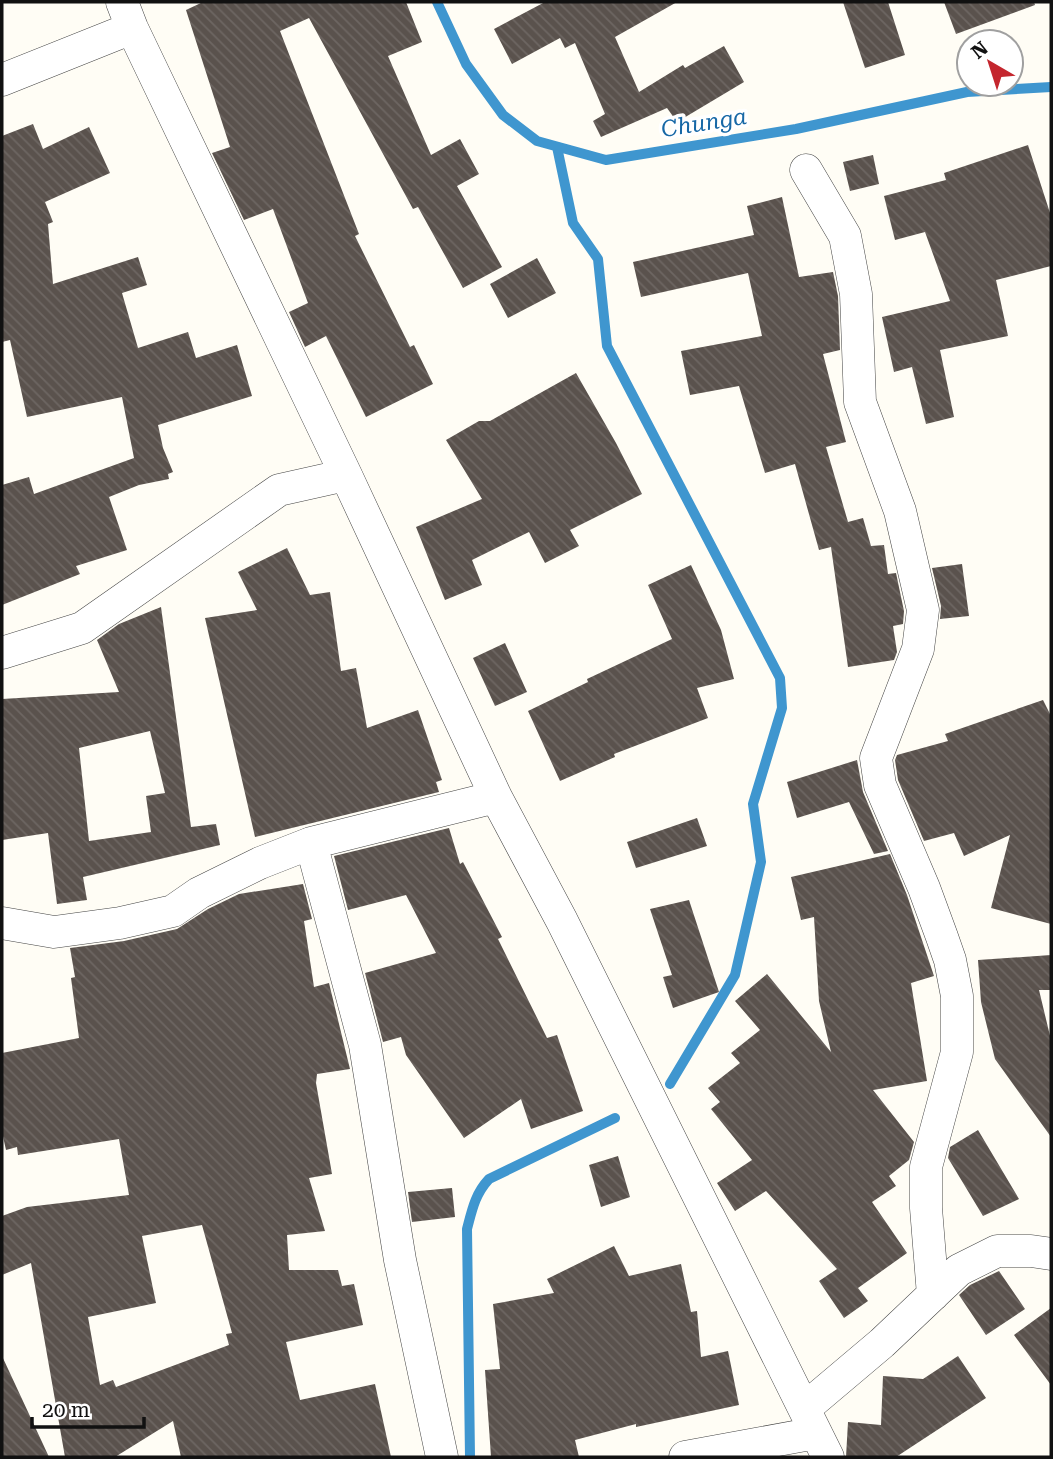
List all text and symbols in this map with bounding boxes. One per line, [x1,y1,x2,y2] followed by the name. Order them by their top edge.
[955,28,1025,98] north arrow
[967,36,993,64] text: N
[659,103,749,143] water label: Chunga
[32,1386,144,1430] scale bar
[42,1398,90,1422] text: 20 m

